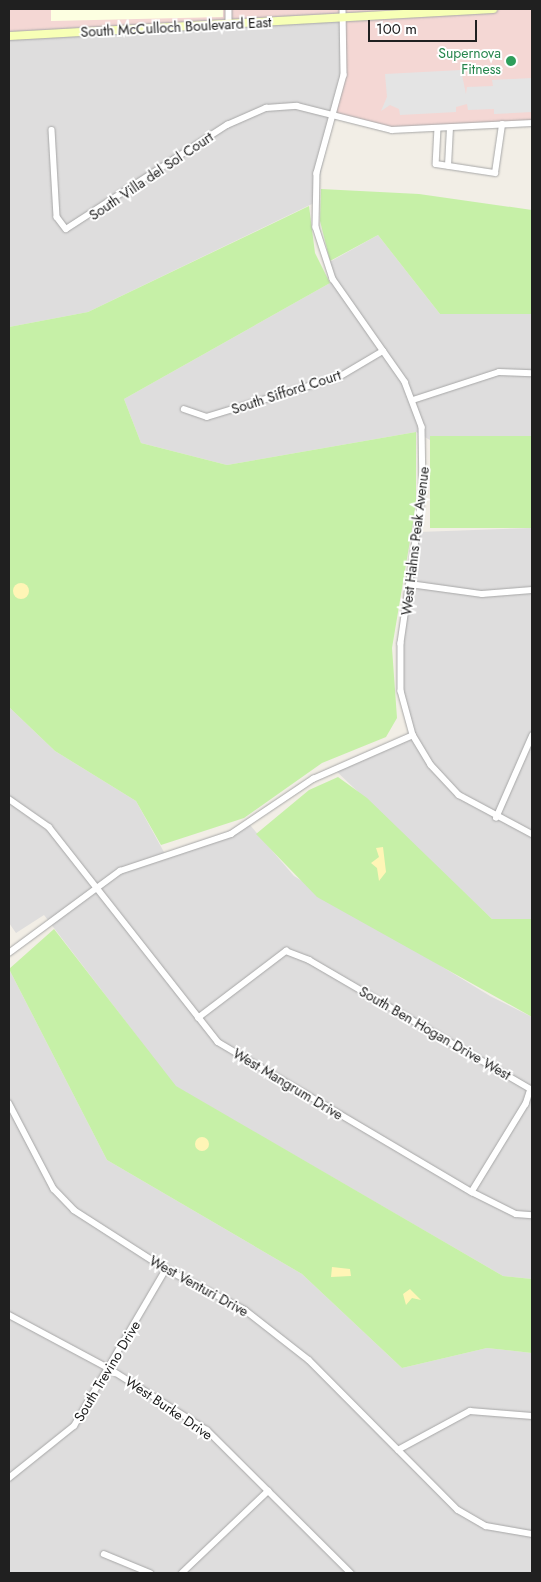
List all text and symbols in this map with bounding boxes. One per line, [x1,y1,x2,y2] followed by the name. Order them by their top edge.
[371,10,480,42] scale bar
[80,14,272,40] street label: South McCulloch Boulevard East
[376,18,417,40] text: 100 m
[438,45,501,78] place label: Supernova Fitness
[505,55,517,67] marker: Supernova Fitness
[86,128,216,224] street label: South Villa del Sol Court
[229,366,343,418] street label: South Sifford Court
[398,466,432,616] street label: West Hahns Peak Avenue
[356,983,514,1083] street label: South Ben Hogan Drive West
[230,1045,346,1123] street label: West Mangrum Drive
[147,1252,251,1320] street label: West Venturi Drive
[70,1318,144,1424] street label: South Trevino Drive
[122,1373,216,1443] street label: West Burke Drive

